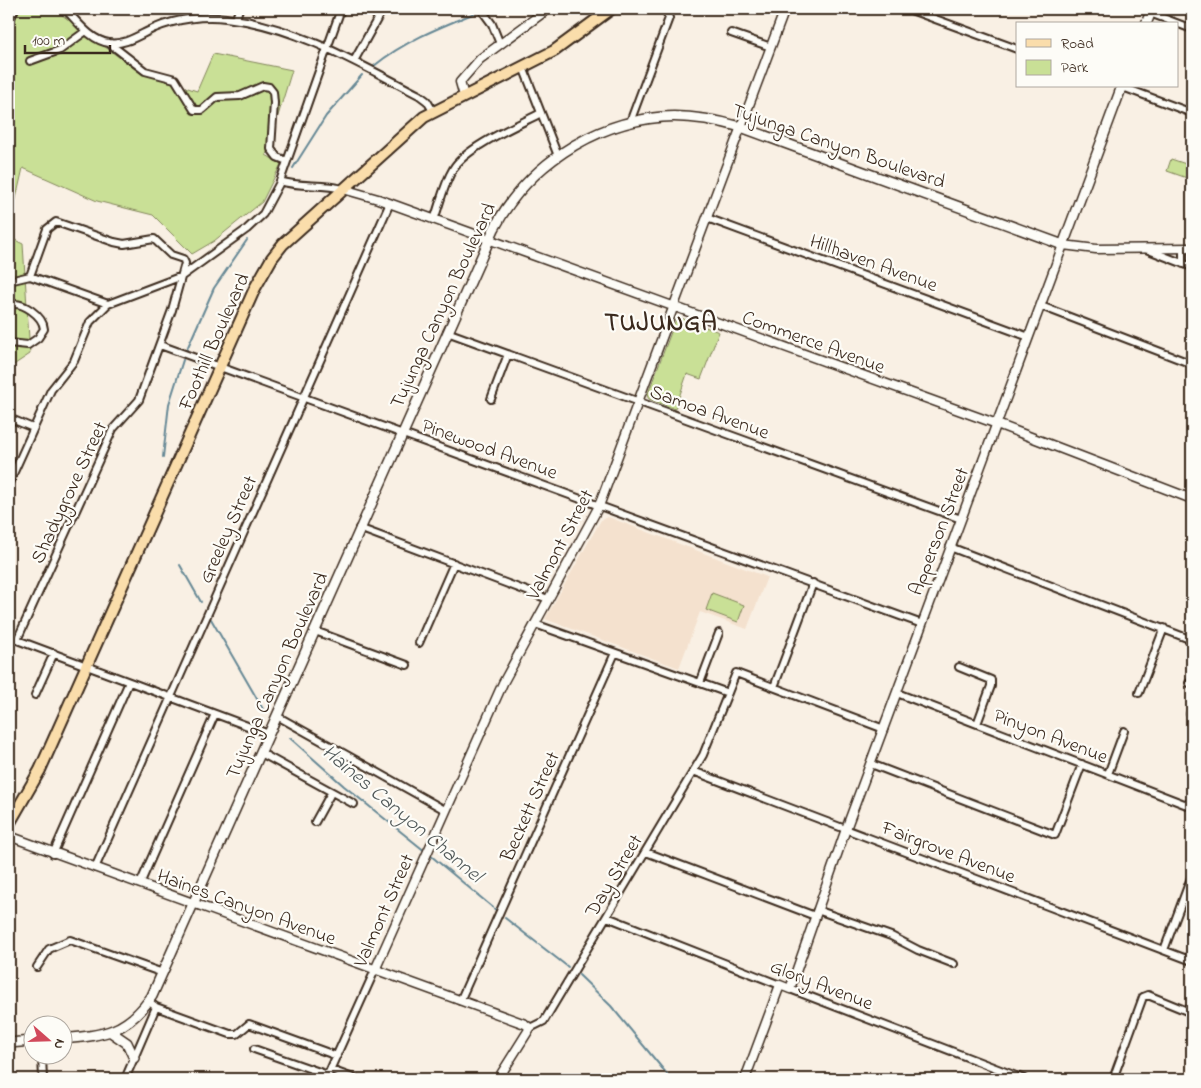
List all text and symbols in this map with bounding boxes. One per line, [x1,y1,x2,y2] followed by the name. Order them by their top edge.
[25,22,110,54] scale bar
[1016,22,1178,88] legend
[32,30,65,52] text: 100 m
[1061,33,1094,55] text: Road
[1061,57,1089,79] text: Park
[727,97,949,198] street label: Tujunga Canyon Boulevard
[384,198,506,414] street label: Tujunga Canyon Boulevard
[805,228,941,301] street label: Hillhaven Avenue
[172,269,258,416] street label: Foothill Boulevard
[738,304,889,383] street label: Commerce Avenue
[604,306,718,342] district label: TUJUNGA
[645,378,773,448] street label: Samoa Avenue
[417,412,561,488] street label: Pinewood Avenue
[25,417,117,569] street label: Shadygrove Street
[903,463,978,600] street label: Apperson Street
[193,471,266,589] street label: Greeley Street
[519,485,603,606] street label: Valmont Street
[220,568,338,785] street label: Tujunga Canyon Boulevard
[989,702,1112,772] street label: Pinyon Avenue
[315,738,490,892] water label: Haines Canyon Channel
[494,747,569,868] street label: Beckett Street
[876,814,1019,893] street label: Fairgrove Avenue
[579,829,651,924] street label: Day Street
[347,849,423,973] street label: Valmont Street
[153,862,340,954] street label: Haines Canyon Avenue
[765,953,877,1019] street label: Glory Avenue
[22,1016,72,1066] north arrow
[47,1036,70,1052] text: N

